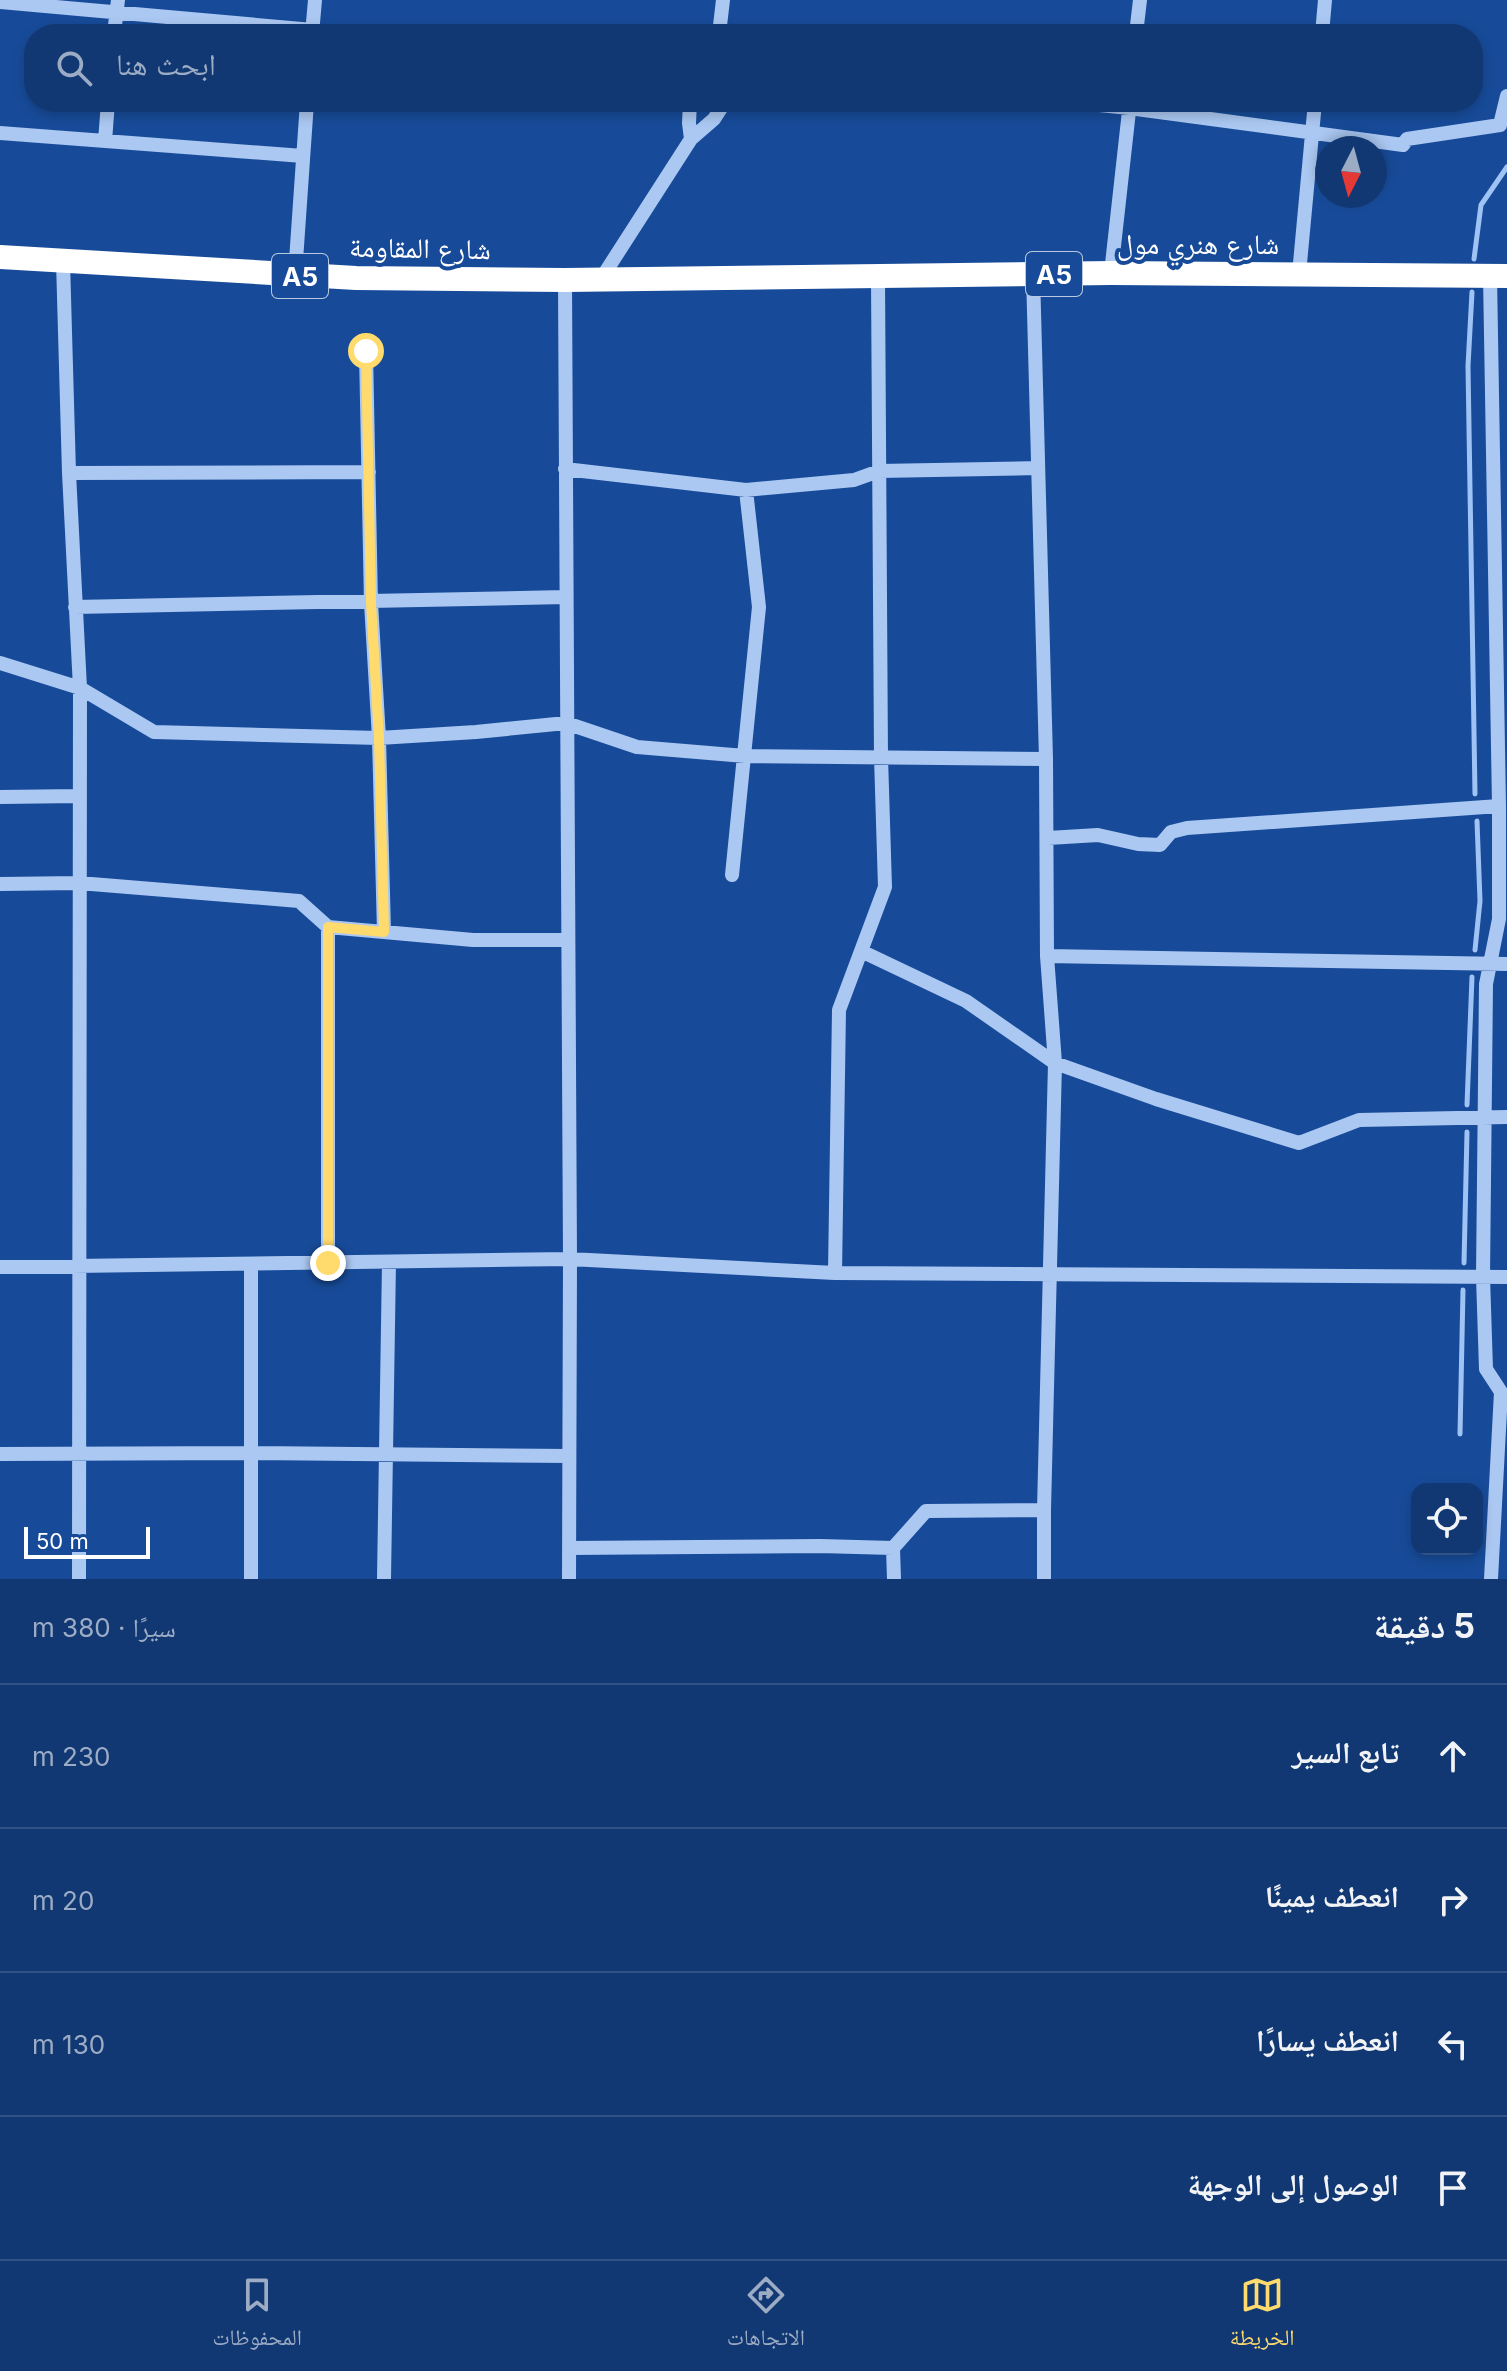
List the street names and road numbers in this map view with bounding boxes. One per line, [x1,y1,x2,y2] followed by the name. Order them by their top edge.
[1117,227,1279,267] street label: شارع هنري مول
[349,230,491,267] street label: شارع المقاومة
[1026,252,1082,296] road number: A5
[272,254,328,298] road number: A5

